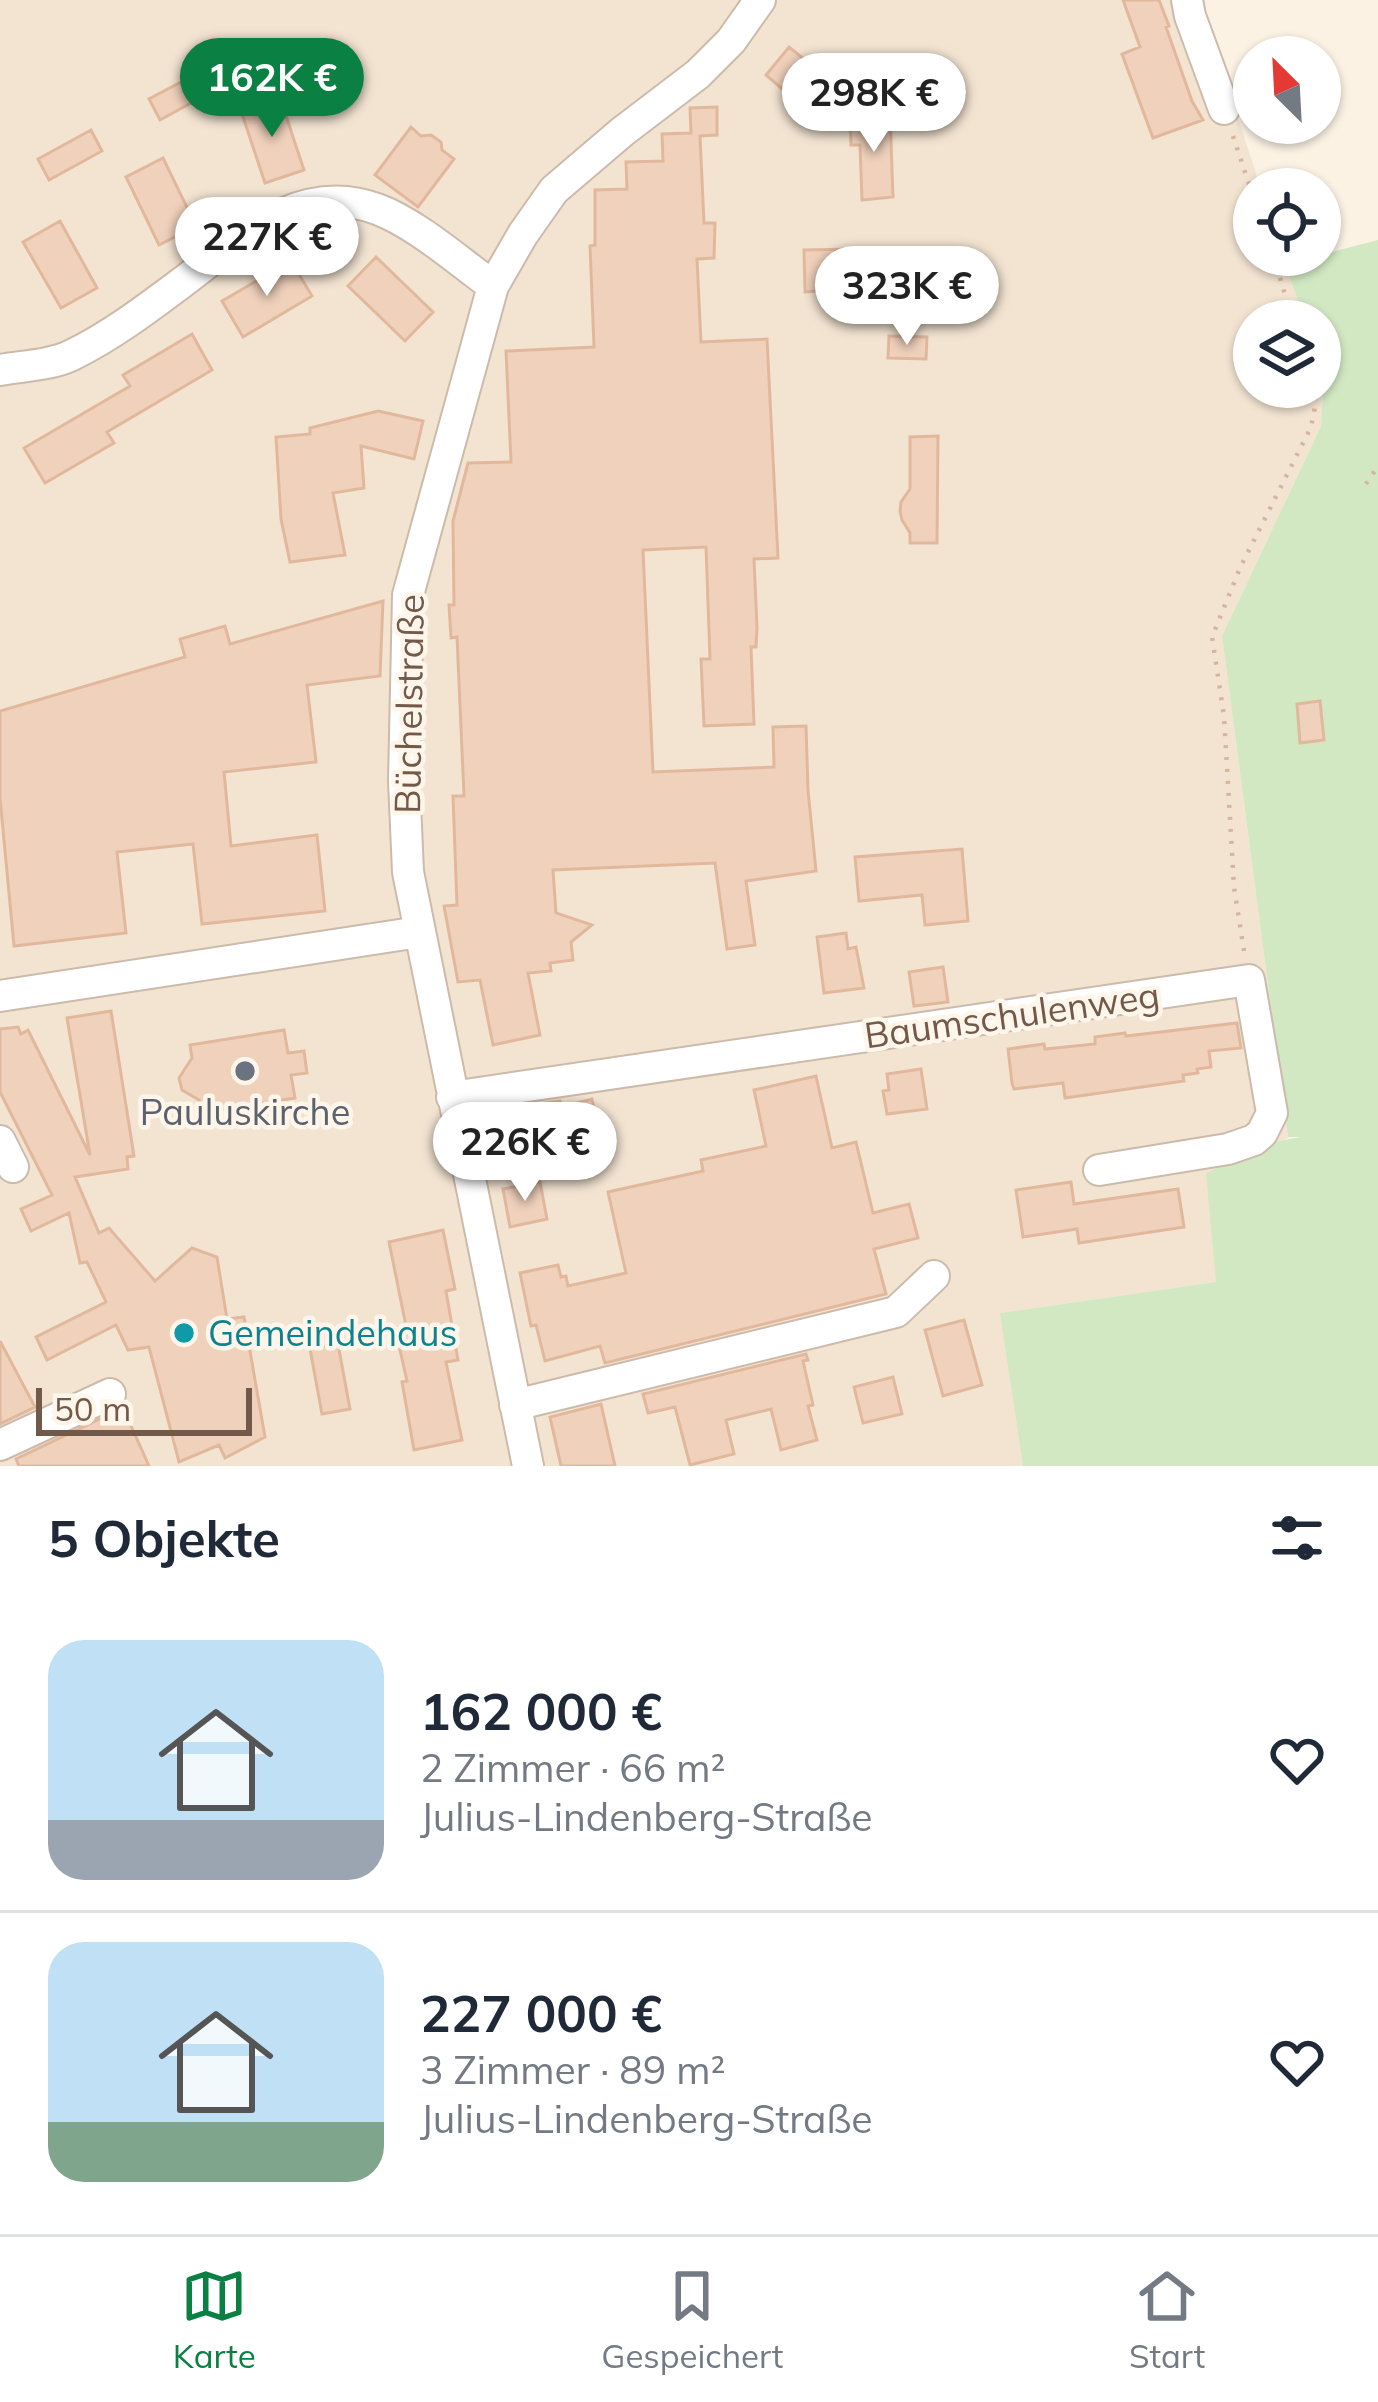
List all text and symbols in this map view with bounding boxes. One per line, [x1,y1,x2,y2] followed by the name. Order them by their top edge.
[1233,36,1341,144] north arrow
[1233,36,1341,408] map controls
[174,38,370,140] pin: 162K €
[207,52,337,101] text: 162K €
[776,53,972,155] pin: 298K €
[809,67,939,116] text: 298K €
[1233,168,1341,276] button: locate
[169,197,365,299] pin: 227K €
[202,211,332,260] text: 227K €
[809,246,1005,348] pin: 323K €
[842,260,972,309] text: 323K €
[1233,300,1341,408] button: layers
[384,594,433,814] street label: Büchelstraße
[862,972,1162,1057] street label: Baumschulenweg
[232,1058,258,1084] marker: Pauluskirche
[140,1089,350,1134] place label: Pauluskirche
[427,1102,623,1204] pin: 226K €
[460,1116,590,1165] text: 226K €
[208,1310,457,1355] place label: Gemeindehaus
[171,1320,197,1346] marker: Gemeindehaus
[36,1382,252,1435] scale bar
[54,1388,131,1429] text: 50 m
[1264,1505,1330,1571] icon: filters
[48,1506,280,1570] text: 5 Objekte
[420,1679,662,1743] text: 162 000 €
[144,1688,288,1832] icon: home
[1264,1727,1330,1793] icon: heart
[420,1743,725,1792] text: 2 Zimmer · 66 m²
[420,1792,872,1841] text: Julius-Lindenberg-Straße
[420,1981,662,2045] text: 227 000 €
[144,1990,288,2134] icon: home
[1264,2029,1330,2095] icon: heart
[420,2045,725,2094] text: 3 Zimmer · 89 m²
[420,2094,872,2143] text: Julius-Lindenberg-Straße
[173,2263,256,2376] tab: Karte
[601,2263,783,2376] tab: Gespeichert
[1129,2263,1205,2376] tab: Start

